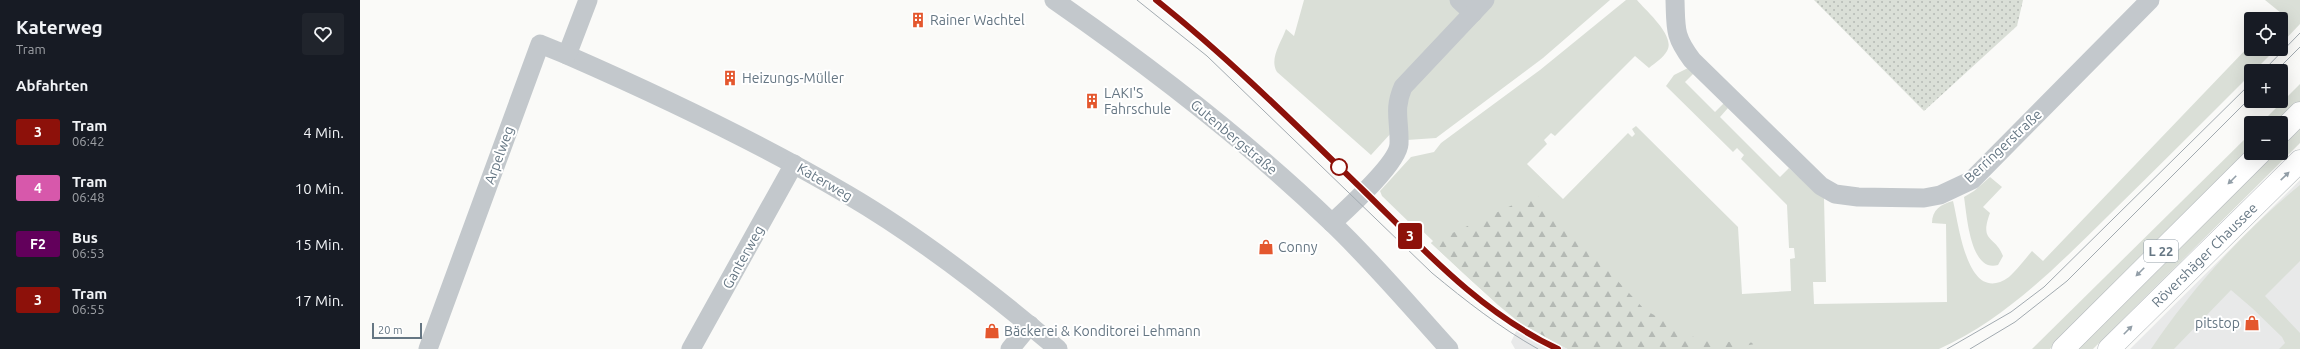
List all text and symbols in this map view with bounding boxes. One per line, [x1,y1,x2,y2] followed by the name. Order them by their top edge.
[909,11,927,29] building icon: Rainer Wachtel
[930,12,1025,28] place label: Rainer Wachtel
[2244,12,2288,160] map controls
[2244,12,2288,56] button: locate
[302,13,344,55] button: heart
[16,16,103,38] text: Katerweg
[16,42,46,56] text: Tram
[2244,64,2288,108] button: +
[721,69,739,87] building icon: Heizungs-Müller
[742,70,845,86] place label: Heizungs-Müller
[16,77,88,94] text: Abfahrten
[1104,85,1171,117] place label: LAKI'S Fahrschule
[1083,92,1101,110] building icon: LAKI'S Fahrschule
[1188,96,1280,178] street label: Gutenbergstraße
[1961,106,2045,186] street label: Berringerstraße
[2244,116,2288,160] button: −
[72,117,107,134] text: Tram
[34,124,42,140] text: 3
[303,124,344,141] text: 4 Min.
[481,124,517,186] street label: Arpelweg
[72,134,105,148] text: 06:42
[1330,158,1348,176] unlabelled marker
[795,160,855,204] street label: Katerweg
[2280,171,2290,181] one-way arrow
[72,173,107,190] text: Tram
[2227,176,2237,185] one-way arrow
[34,180,42,196] text: 4
[295,180,344,197] text: 10 Min.
[72,190,105,204] text: 06:48
[2148,200,2261,310] street label: Rövershäger Chaussee
[719,223,767,291] street label: Ganterweg
[1397,223,1423,249] line badge: 3
[1406,228,1414,244] text: 3
[72,229,98,246] text: Bus
[30,236,46,252] text: F2
[295,236,344,253] text: 15 Min.
[1257,238,1275,256] shop icon: Conny
[1278,239,1318,255] place label: Conny
[2144,240,2178,262] road number: L 22
[72,246,105,260] text: 06:53
[2135,267,2145,277] one-way arrow
[72,285,107,302] text: Tram
[34,292,42,308] text: 3
[295,292,344,309] text: 17 Min.
[72,302,105,316] text: 06:55
[2243,314,2261,332] shop icon: pitstop
[2195,315,2240,331] place label: pitstop
[372,321,422,340] scale bar
[983,322,1001,340] shop icon: Bäckerei & Konditorei Lehmann
[1004,323,1201,339] place label: Bäckerei & Konditorei Lehmann
[378,324,402,336] text: 20 m
[2123,325,2133,335] one-way arrow

